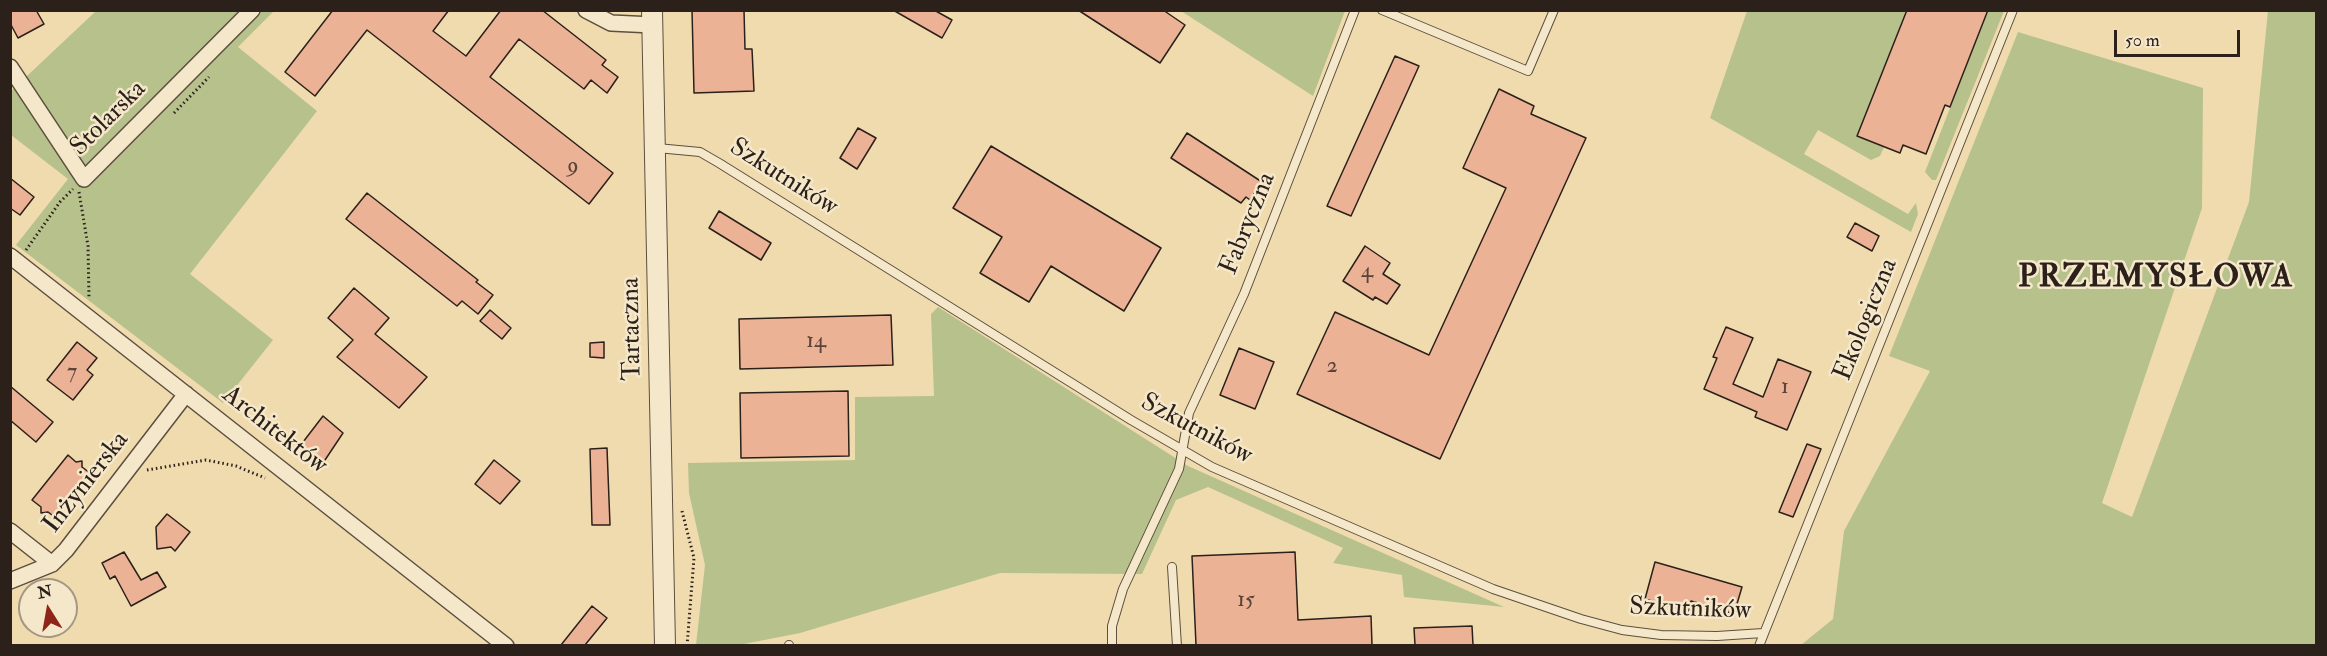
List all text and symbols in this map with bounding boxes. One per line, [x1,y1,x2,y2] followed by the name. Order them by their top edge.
[2117,18,2243,56] scale bar
[2125,29,2160,52] text: 50 m
[65,75,153,163] street label: Stolarska
[723,133,843,223] street label: Szkutników
[567,154,579,180] house number: 9
[1214,169,1284,279] street label: Fabryczna
[1828,254,1906,386] street label: Ekologiczna
[1361,259,1373,285] house number: 4
[2018,260,2294,298] district label: PRZEMYSŁOWA
[617,277,649,381] street label: Tartaczna
[806,329,826,355] house number: 14
[1326,354,1338,380] house number: 2
[67,360,77,386] house number: 7
[1781,375,1789,401] house number: 1
[215,380,333,482] street label: Architektów
[1135,388,1257,472] street label: Szkutników
[38,426,136,540] street label: Inżynierska
[18,578,78,638] north arrow
[36,581,54,603] text: N
[1237,588,1255,614] house number: 15
[1629,592,1751,628] street label: Szkutników

